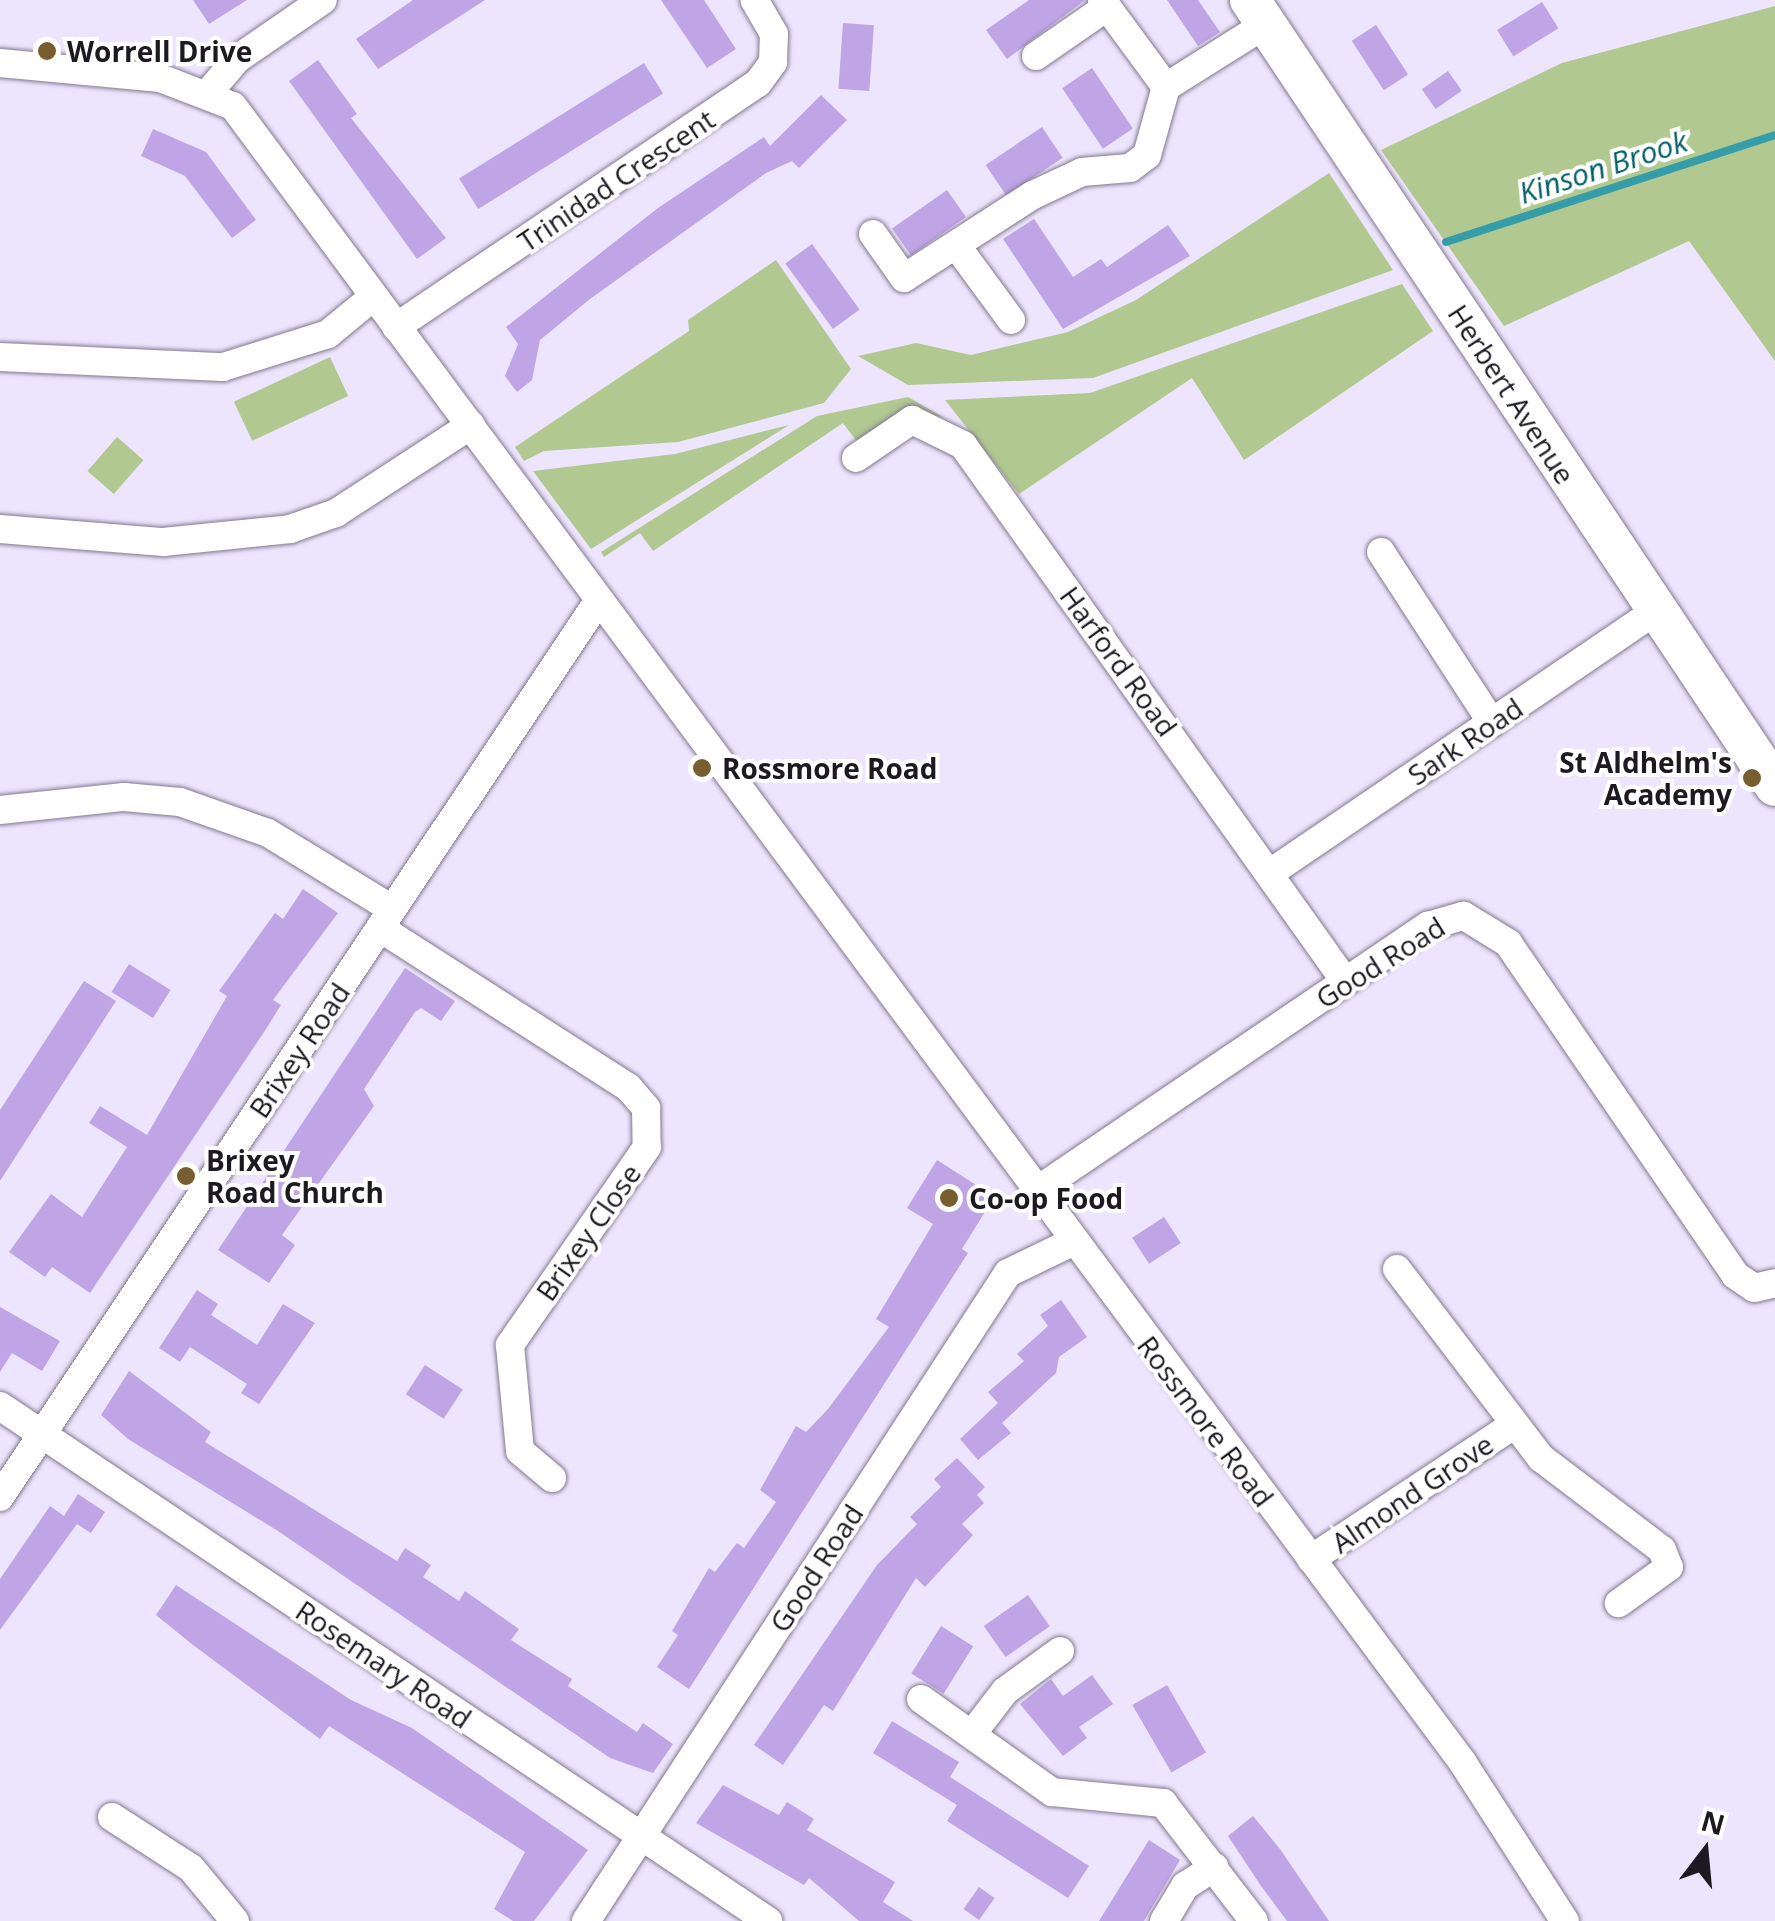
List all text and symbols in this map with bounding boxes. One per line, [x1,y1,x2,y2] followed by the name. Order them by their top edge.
[67,34,252,68] place label: Worrell Drive
[36,40,58,62] marker: Worrell Drive
[511,102,721,258] street label: Trinidad Crescent
[1514,123,1692,211] water label: Kinson Brook
[1442,298,1582,490] street label: Herbert Avenue
[1054,580,1184,742] street label: Harford Road
[1401,690,1529,792] street label: Sark Road
[1559,745,1732,811] place label: St Aldhelm's Academy
[722,751,937,785] place label: Rossmore Road
[691,757,713,779] marker: Rossmore Road
[1741,767,1763,789] marker: St Aldhelm's Academy
[1310,909,1450,1015] street label: Good Road
[242,976,356,1124] street label: Brixey Road
[206,1143,384,1209] place label: Brixey Road Church
[529,1157,647,1307] street label: Brixey Close
[175,1165,197,1187] marker: Brixey Road Church
[969,1181,1123,1215] place label: Co-op Food
[938,1187,960,1209] marker: Co-op Food
[1131,1329,1281,1513] street label: Rossmore Road
[1325,1427,1499,1559] street label: Almond Grove
[762,1498,870,1638] street label: Good Road
[290,1593,478,1735] street label: Rosemary Road
[1655,1801,1755,1901] north arrow
[1697,1801,1729,1844] text: N

